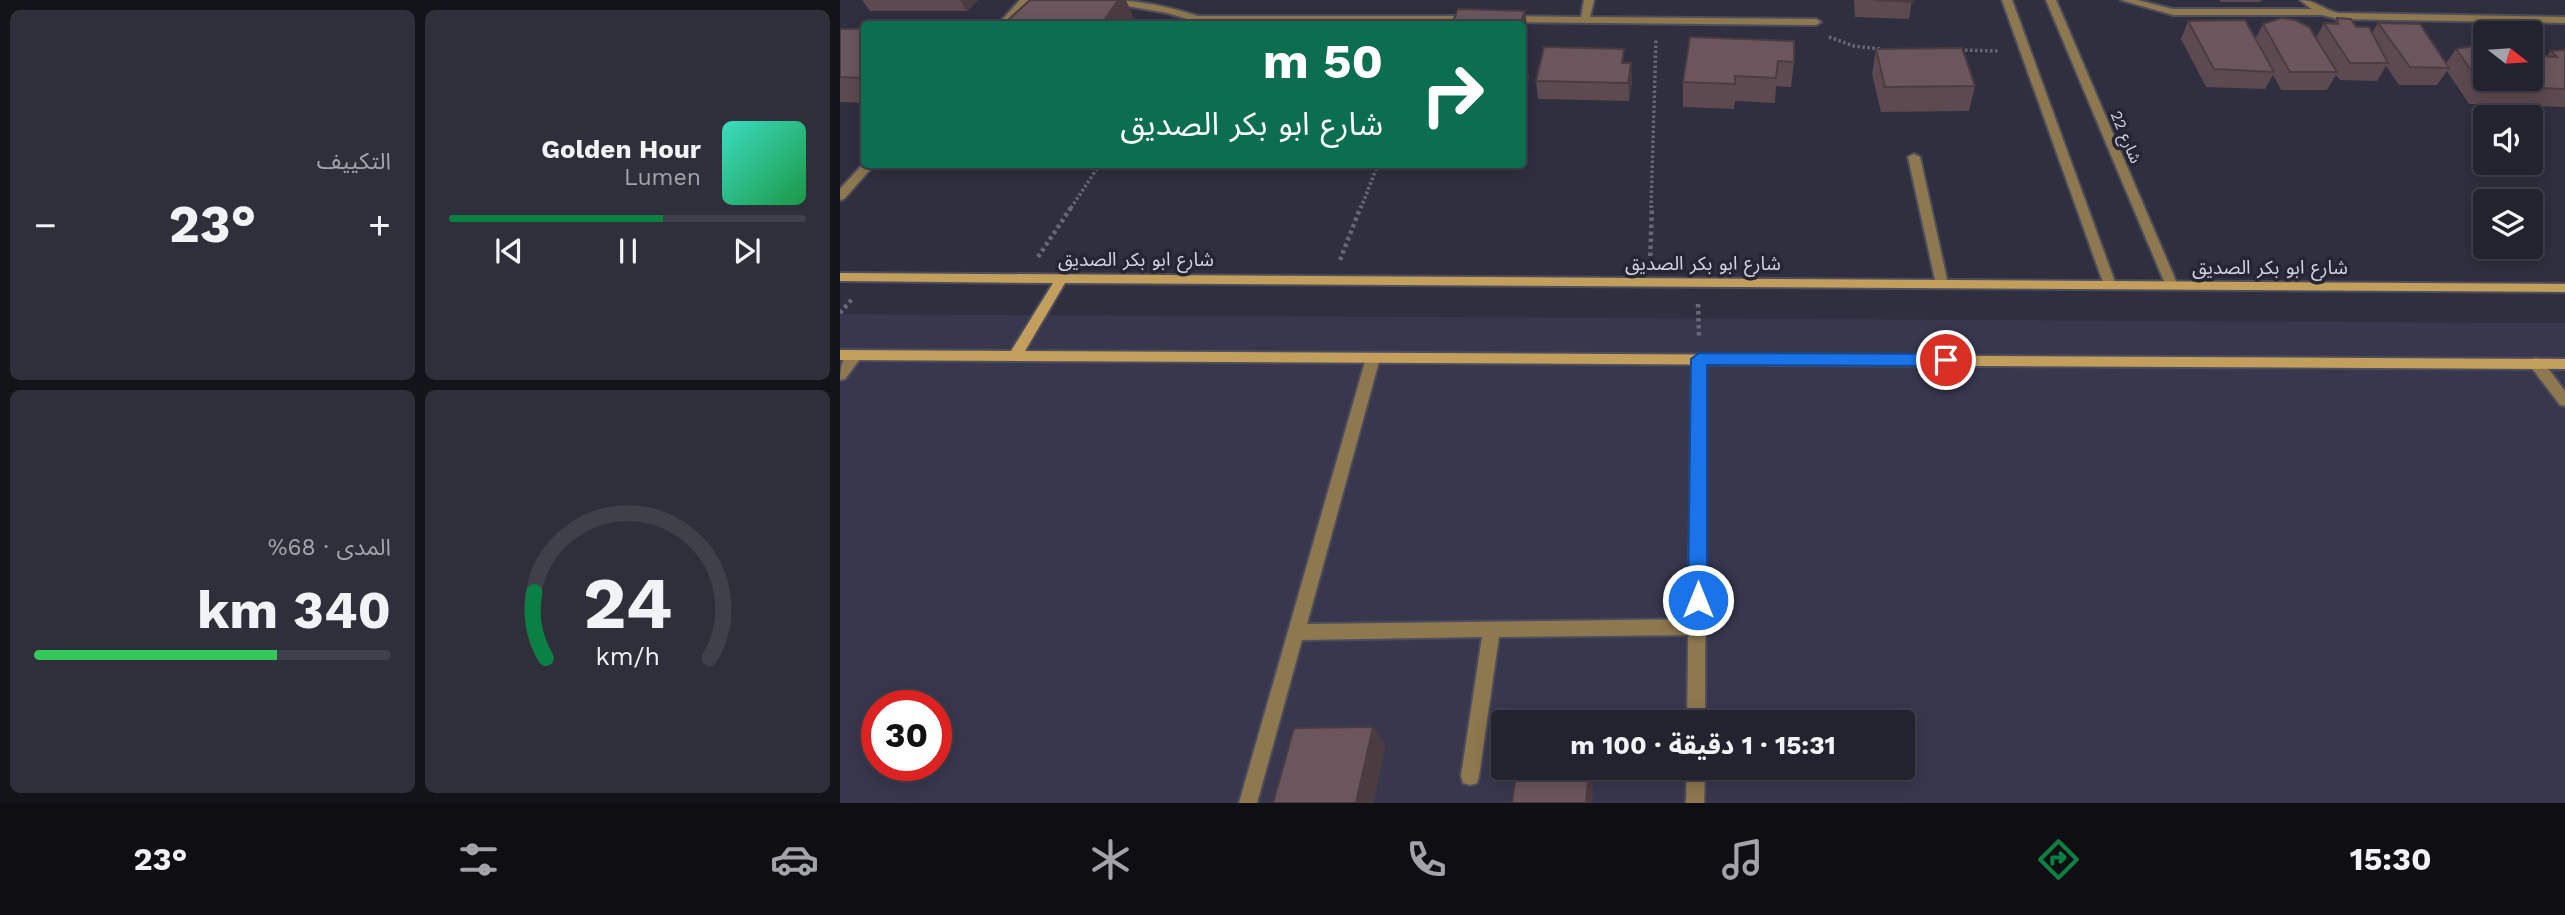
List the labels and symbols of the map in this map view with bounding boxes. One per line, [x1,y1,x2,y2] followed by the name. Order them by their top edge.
[2473,21,2543,91] north arrow
[2104,108,2146,167] street label: شارع 22
[1058,248,1214,273] street label: شارع ابو بكر الصديق
[1625,252,1781,277] street label: شارع ابو بكر الصديق
[2192,256,2348,281] street label: شارع ابو بكر الصديق
[1916,330,1976,390] pin
[1661,563,1735,637] position arrow
[861,690,952,781] speed limit sign: 30

